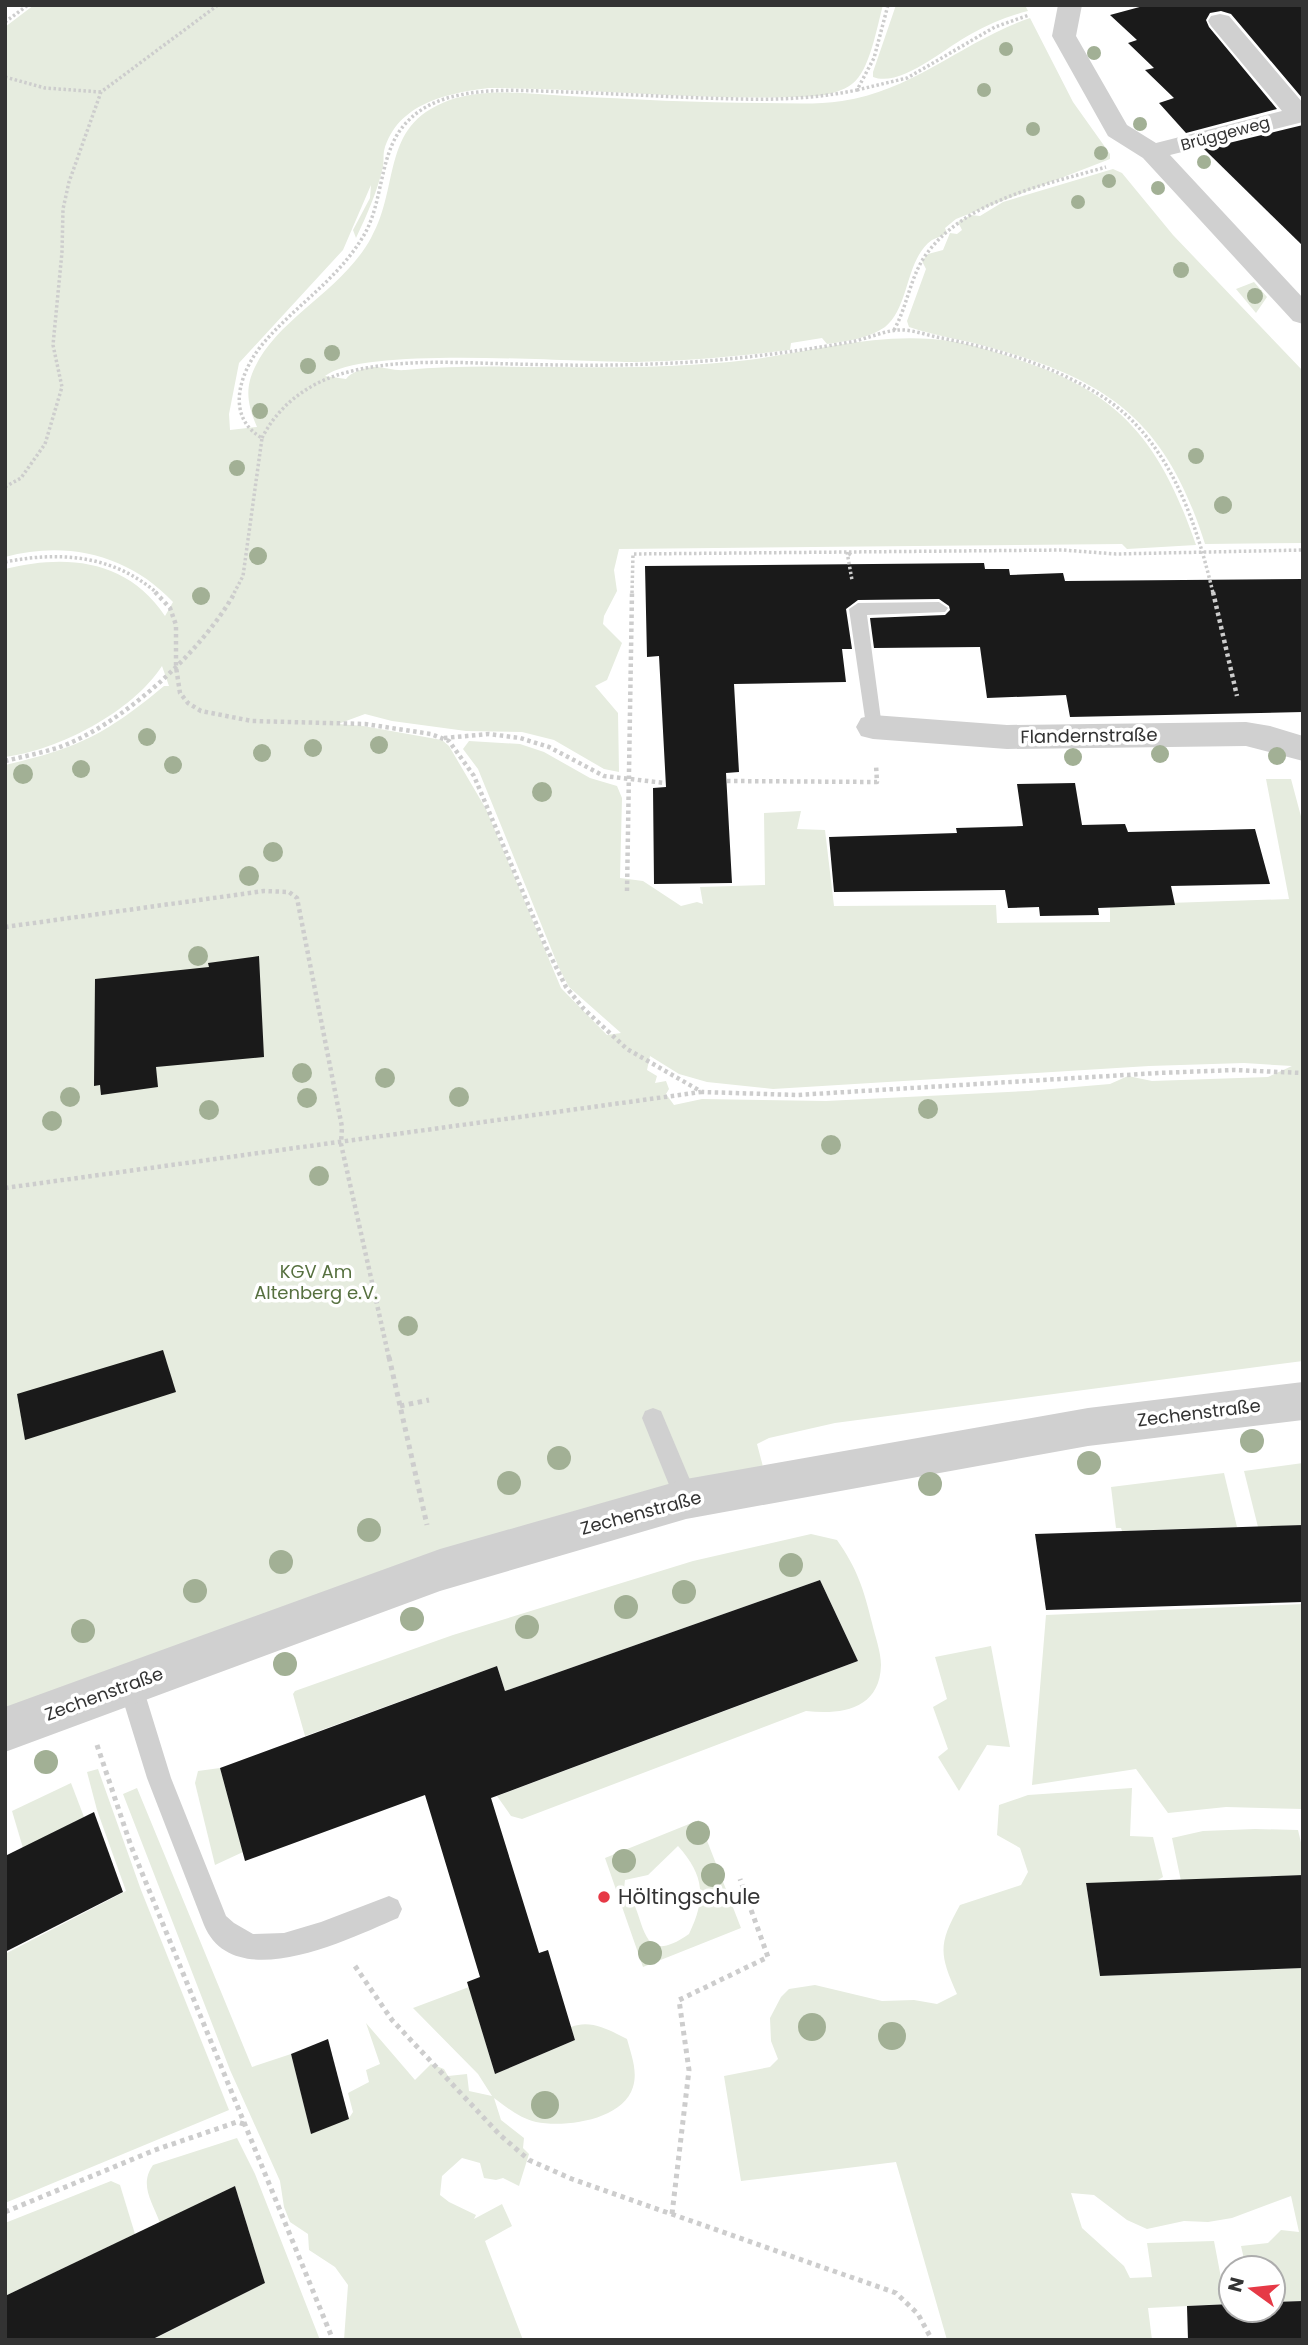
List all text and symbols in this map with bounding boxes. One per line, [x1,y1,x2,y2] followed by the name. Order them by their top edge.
[1178,111,1272,156] street label: Brüggeweg
[1020,722,1158,749] street label: Flandernstraße
[254,1259,378,1305] park label: KGV Am Altenberg e.V.
[1136,1393,1262,1432] street label: Zechenstraße
[578,1484,704,1541] street label: Zechenstraße
[41,1661,166,1727] street label: Zechenstraße
[618,1882,760,1911] place label: Höltingschule
[596,1889,612,1905] marker: Höltingschule
[1217,2254,1287,2324] north arrow
[1221,2274,1251,2295] text: N

